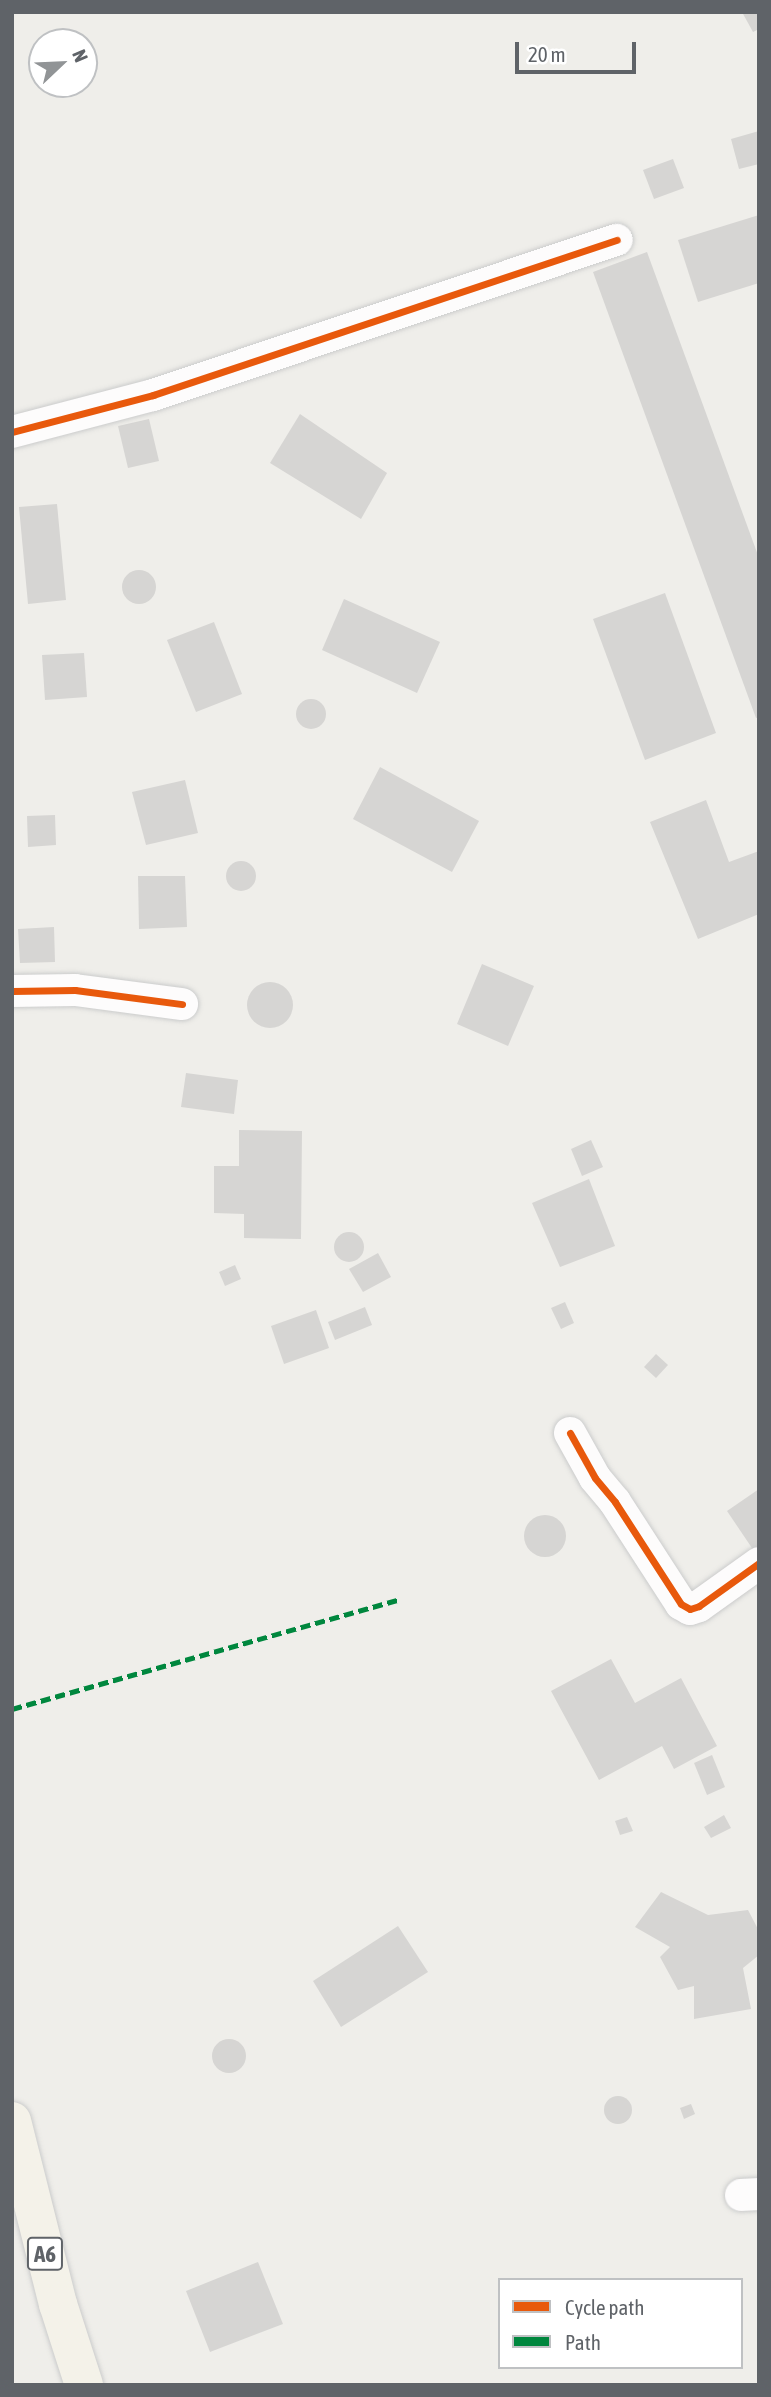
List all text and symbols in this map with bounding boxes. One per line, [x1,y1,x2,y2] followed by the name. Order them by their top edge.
[28,28,98,98] north arrow
[519,28,640,72] scale bar
[528,42,566,66] text: 20 m
[68,46,93,65] text: N
[26,2234,64,2274] road number: A6
[498,2278,743,2369] legend
[565,2295,644,2319] text: Cycle path
[565,2330,601,2354] text: Path

